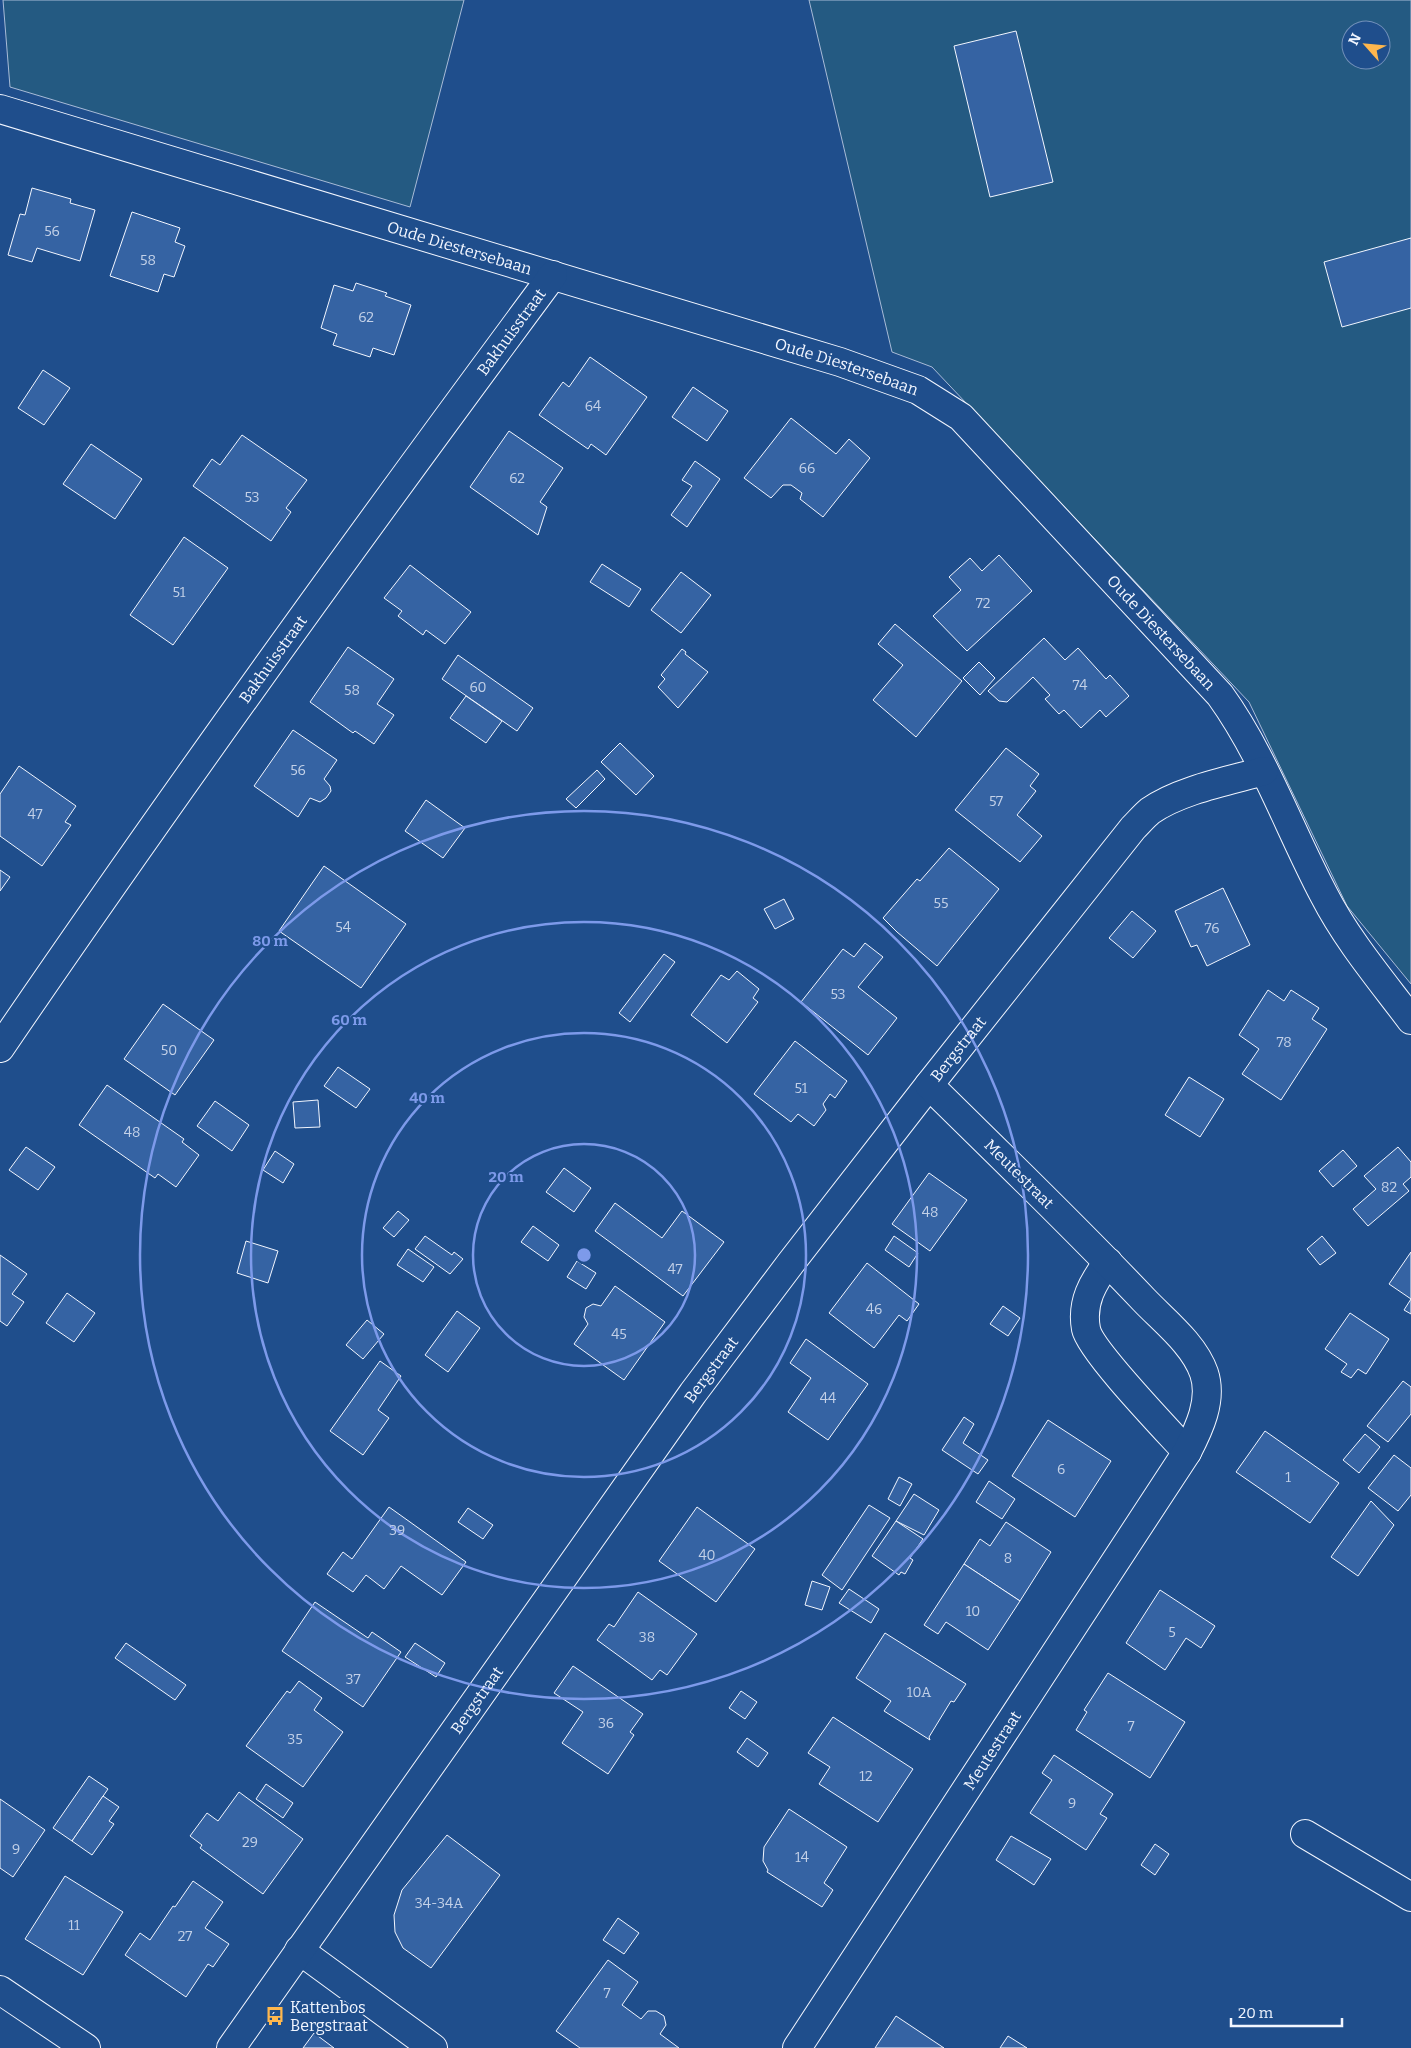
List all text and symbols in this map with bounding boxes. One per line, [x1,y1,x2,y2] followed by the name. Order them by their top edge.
[1341,20,1391,70] north arrow
[1345,30,1365,48] text: N
[385,217,534,278] street label: Oude Diestersebaan
[44,223,60,240] house number: 56
[140,252,156,269] house number: 58
[473,284,550,379] street label: Bakhuisstraat
[358,309,374,326] house number: 62
[773,333,921,399] street label: Oude Diestersebaan
[585,398,601,415] house number: 64
[799,460,815,477] house number: 66
[509,470,525,487] house number: 62
[244,489,260,506] house number: 53
[1103,571,1220,694] street label: Oude Diestersebaan
[173,584,186,601] house number: 51
[976,595,990,612] house number: 72
[235,611,311,706] street label: Bakhuisstraat
[1072,677,1088,694] house number: 74
[469,679,487,696] house number: 60
[344,682,360,699] house number: 58
[290,762,306,779] house number: 56
[989,793,1003,810] house number: 57
[27,806,43,823] house number: 47
[934,895,948,912] house number: 55
[335,919,351,936] house number: 54
[1204,920,1220,937] house number: 76
[252,932,288,950] text: 80 m
[830,986,846,1003] house number: 53
[331,1011,367,1029] text: 60 m
[926,1012,990,1085] street label: Bergstraat
[1276,1034,1292,1051] house number: 78
[161,1042,177,1059] house number: 50
[795,1080,808,1097] house number: 51
[409,1089,446,1107] text: 40 m
[124,1124,140,1141] house number: 48
[980,1135,1058,1213] street label: Meutestraat
[489,1168,524,1186] text: 20 m
[1381,1179,1397,1196] house number: 82
[922,1204,938,1221] house number: 48
[575,1246,593,1264] centre of rings
[667,1261,683,1278] house number: 47
[866,1301,882,1318] house number: 46
[611,1326,627,1343] house number: 45
[680,1332,742,1406] street label: Bergstraat
[820,1390,836,1407] house number: 44
[1057,1461,1065,1478] house number: 6
[1285,1469,1291,1486] house number: 1
[389,1522,405,1539] house number: 39
[698,1547,716,1564] house number: 40
[1004,1550,1012,1567] house number: 8
[966,1603,980,1620] house number: 10
[1168,1624,1176,1641] house number: 5
[639,1629,655,1646] house number: 38
[446,1662,507,1737] street label: Bergstraat
[345,1671,361,1688] house number: 37
[907,1684,931,1701] house number: 10A
[959,1707,1025,1793] street label: Meutestraat
[598,1715,614,1732] house number: 36
[1127,1718,1135,1735] house number: 7
[287,1731,303,1748] house number: 35
[859,1768,873,1785] house number: 12
[1068,1795,1076,1812] house number: 9
[242,1834,258,1851] house number: 29
[12,1841,20,1858] house number: 9
[795,1849,809,1866] house number: 14
[415,1895,463,1912] house number: 34-34A
[68,1917,80,1934] house number: 11
[178,1928,192,1945] house number: 27
[603,1985,611,2002] house number: 7
[1231,1996,1342,2028] scale bar
[290,1998,368,2035] place label: Kattenbos Bergstraat
[1238,2004,1274,2022] text: 20 m
[264,2005,286,2027] bus stop icon: Kattenbos Bergstraat

